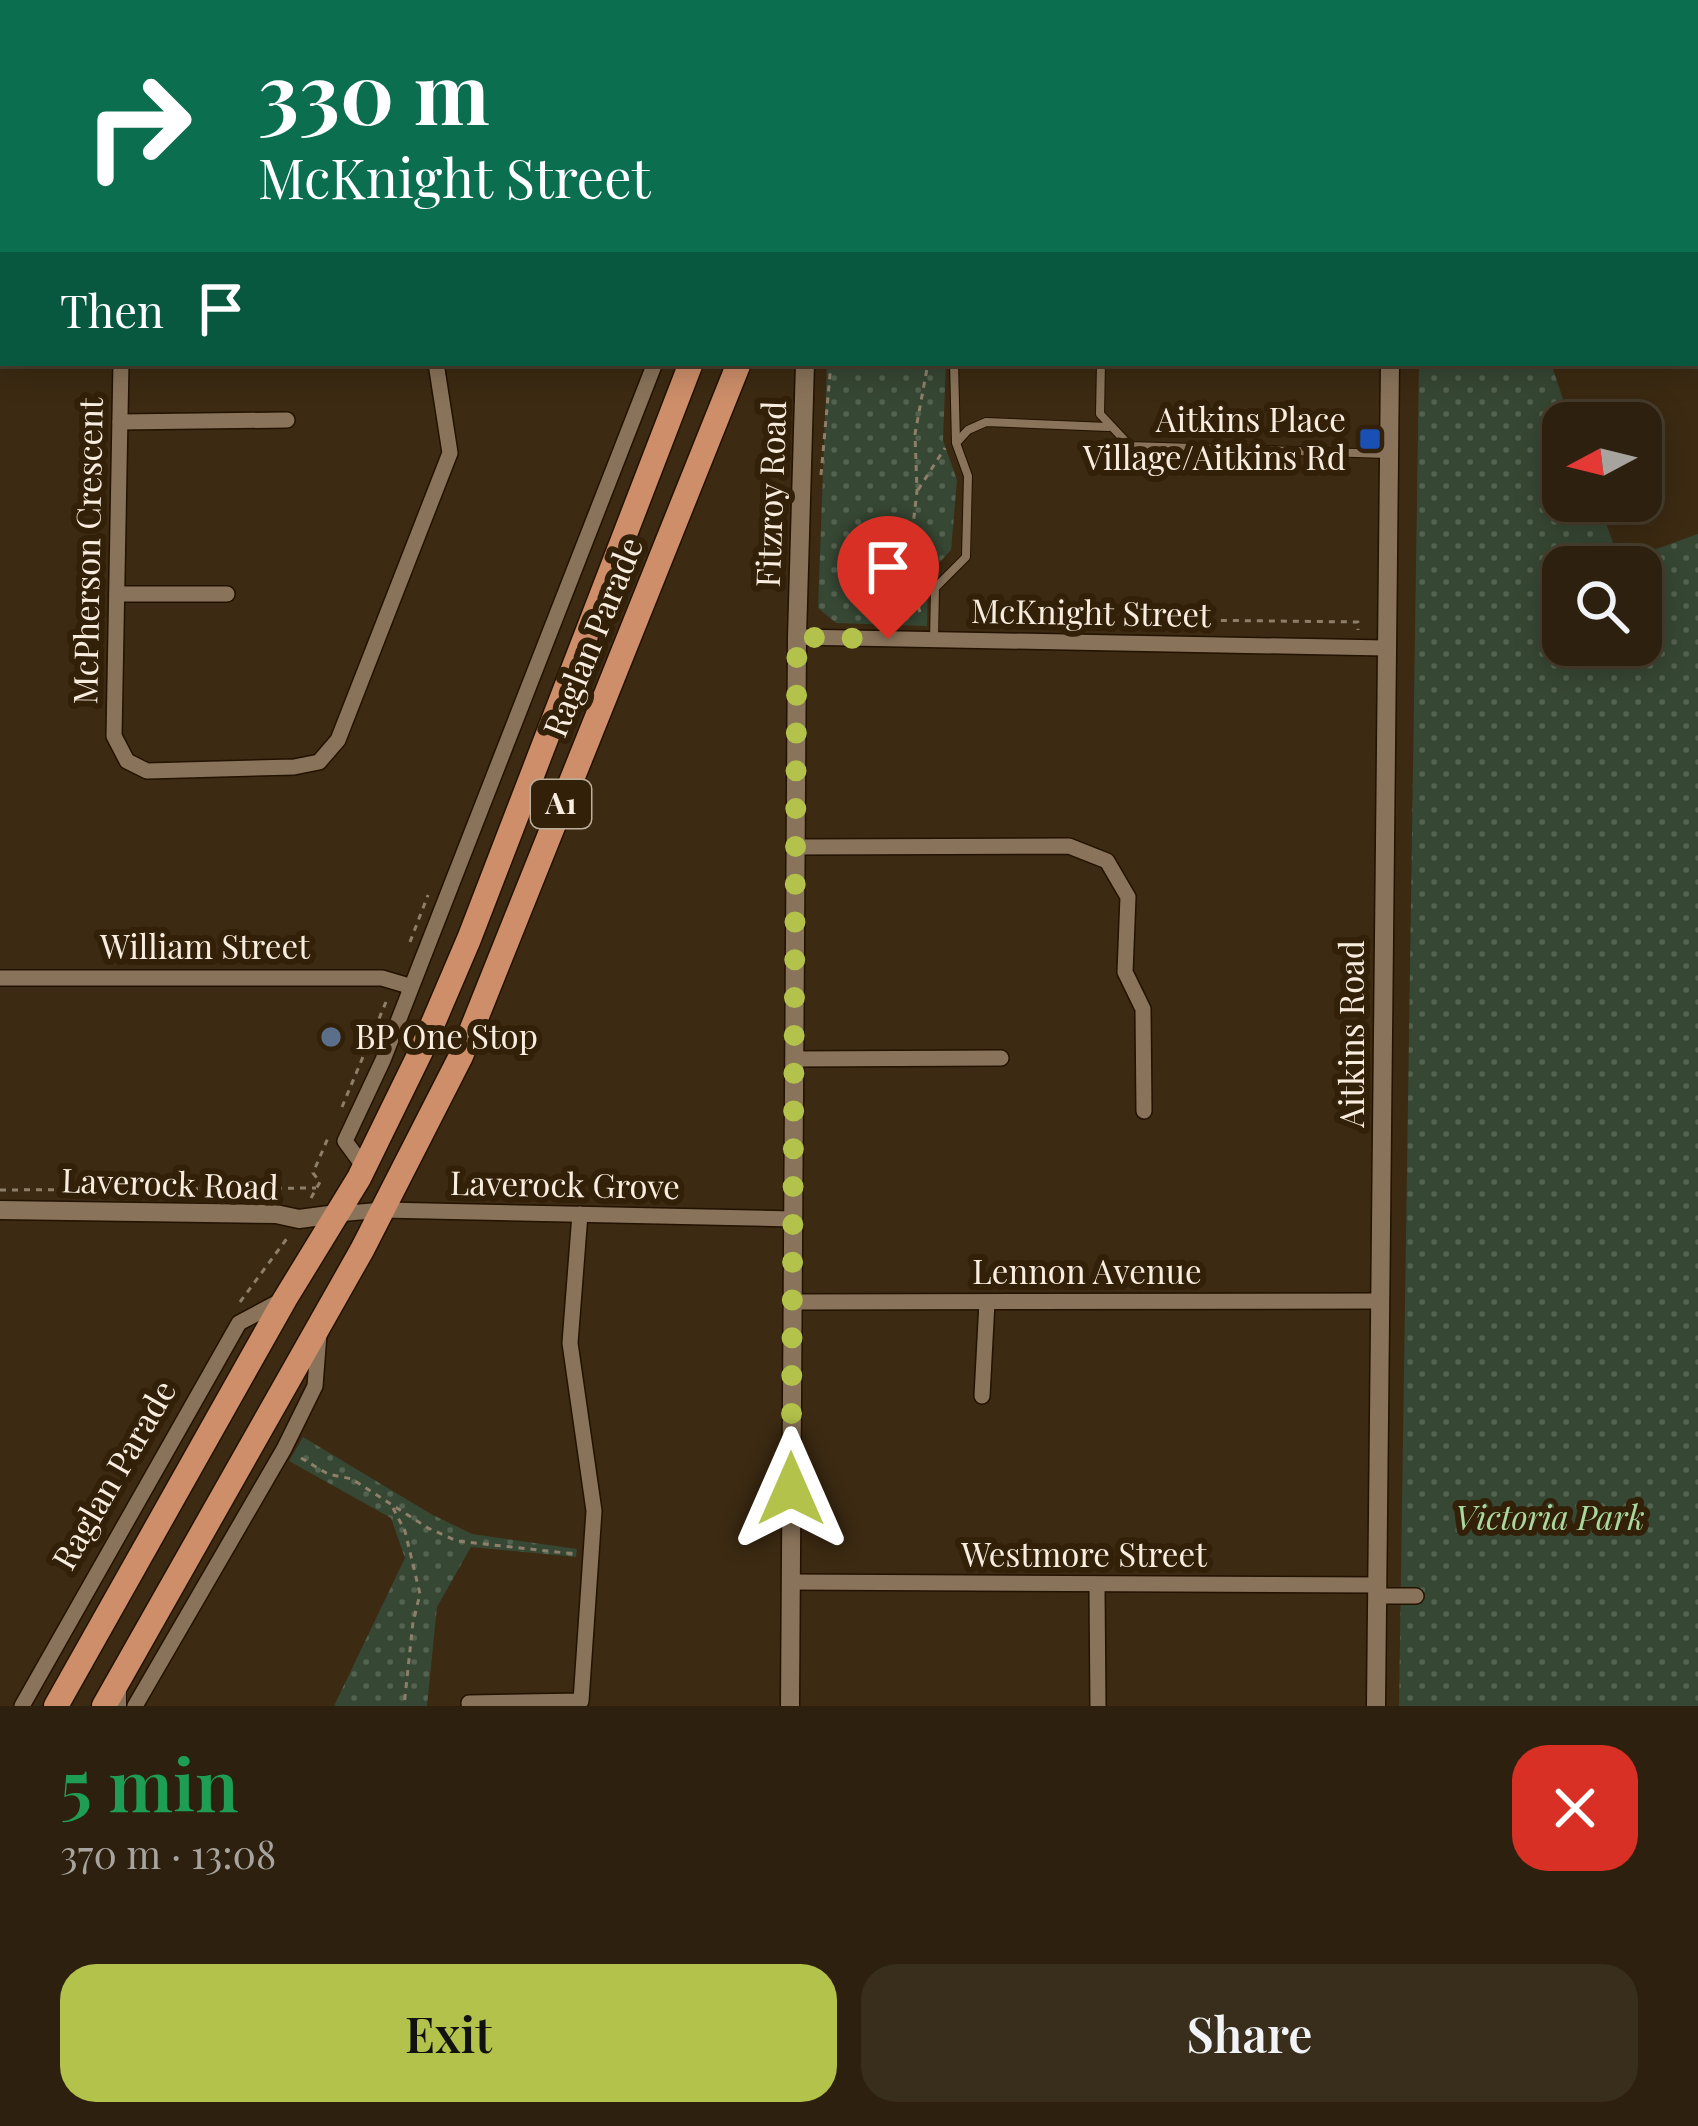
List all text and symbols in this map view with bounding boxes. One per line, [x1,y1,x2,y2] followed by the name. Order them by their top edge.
[258,34,490,146] text: 330 m
[60,48,216,204] icon: right
[258,141,651,213] text: McKnight Street
[188,276,254,342] icon: arrive
[60,279,164,339] text: Then
[61,396,111,705] street label: McPherson Crescent
[1082,396,1346,478] place label: Aitkins Place Village/Aitkins Rd
[744,400,794,588] street label: Fitzroy Road
[1542,402,1662,522] north arrow
[1542,402,1662,666] map controls
[1357,426,1383,452] marker: Aitkins Place Village/Aitkins Rd
[837,516,939,639] pin
[531,530,651,743] street label: Raglan Parade
[855,534,921,600] icon: arrive
[1542,546,1662,666] button: search
[971,587,1213,635] street label: McKnight Street
[531,780,591,828] road number: A1
[99,923,311,967] street label: William Street
[1328,940,1372,1129] street label: Aitkins Road
[355,1013,538,1057] place label: BP One Stop
[318,1024,344,1050] marker: BP One Stop
[61,1156,279,1208] street label: Laverock Road
[450,1159,680,1207] street label: Laverock Grove
[972,1248,1202,1292] street label: Lennon Avenue
[40,1371,184,1577] street label: Raglan Parade
[728,1426,854,1552] position arrow
[1455,1494,1645,1538] park label: Victoria Park
[960,1531,1208,1575] street label: Westmore Street
[60,1734,239,1830] text: 5 min
[1512,1745,1638,1871] button: close
[60,1827,276,1879] text: 370 m · 13:08
[60,1964,837,2102] button: Exit
[861,1964,1638,2102] button: Share

